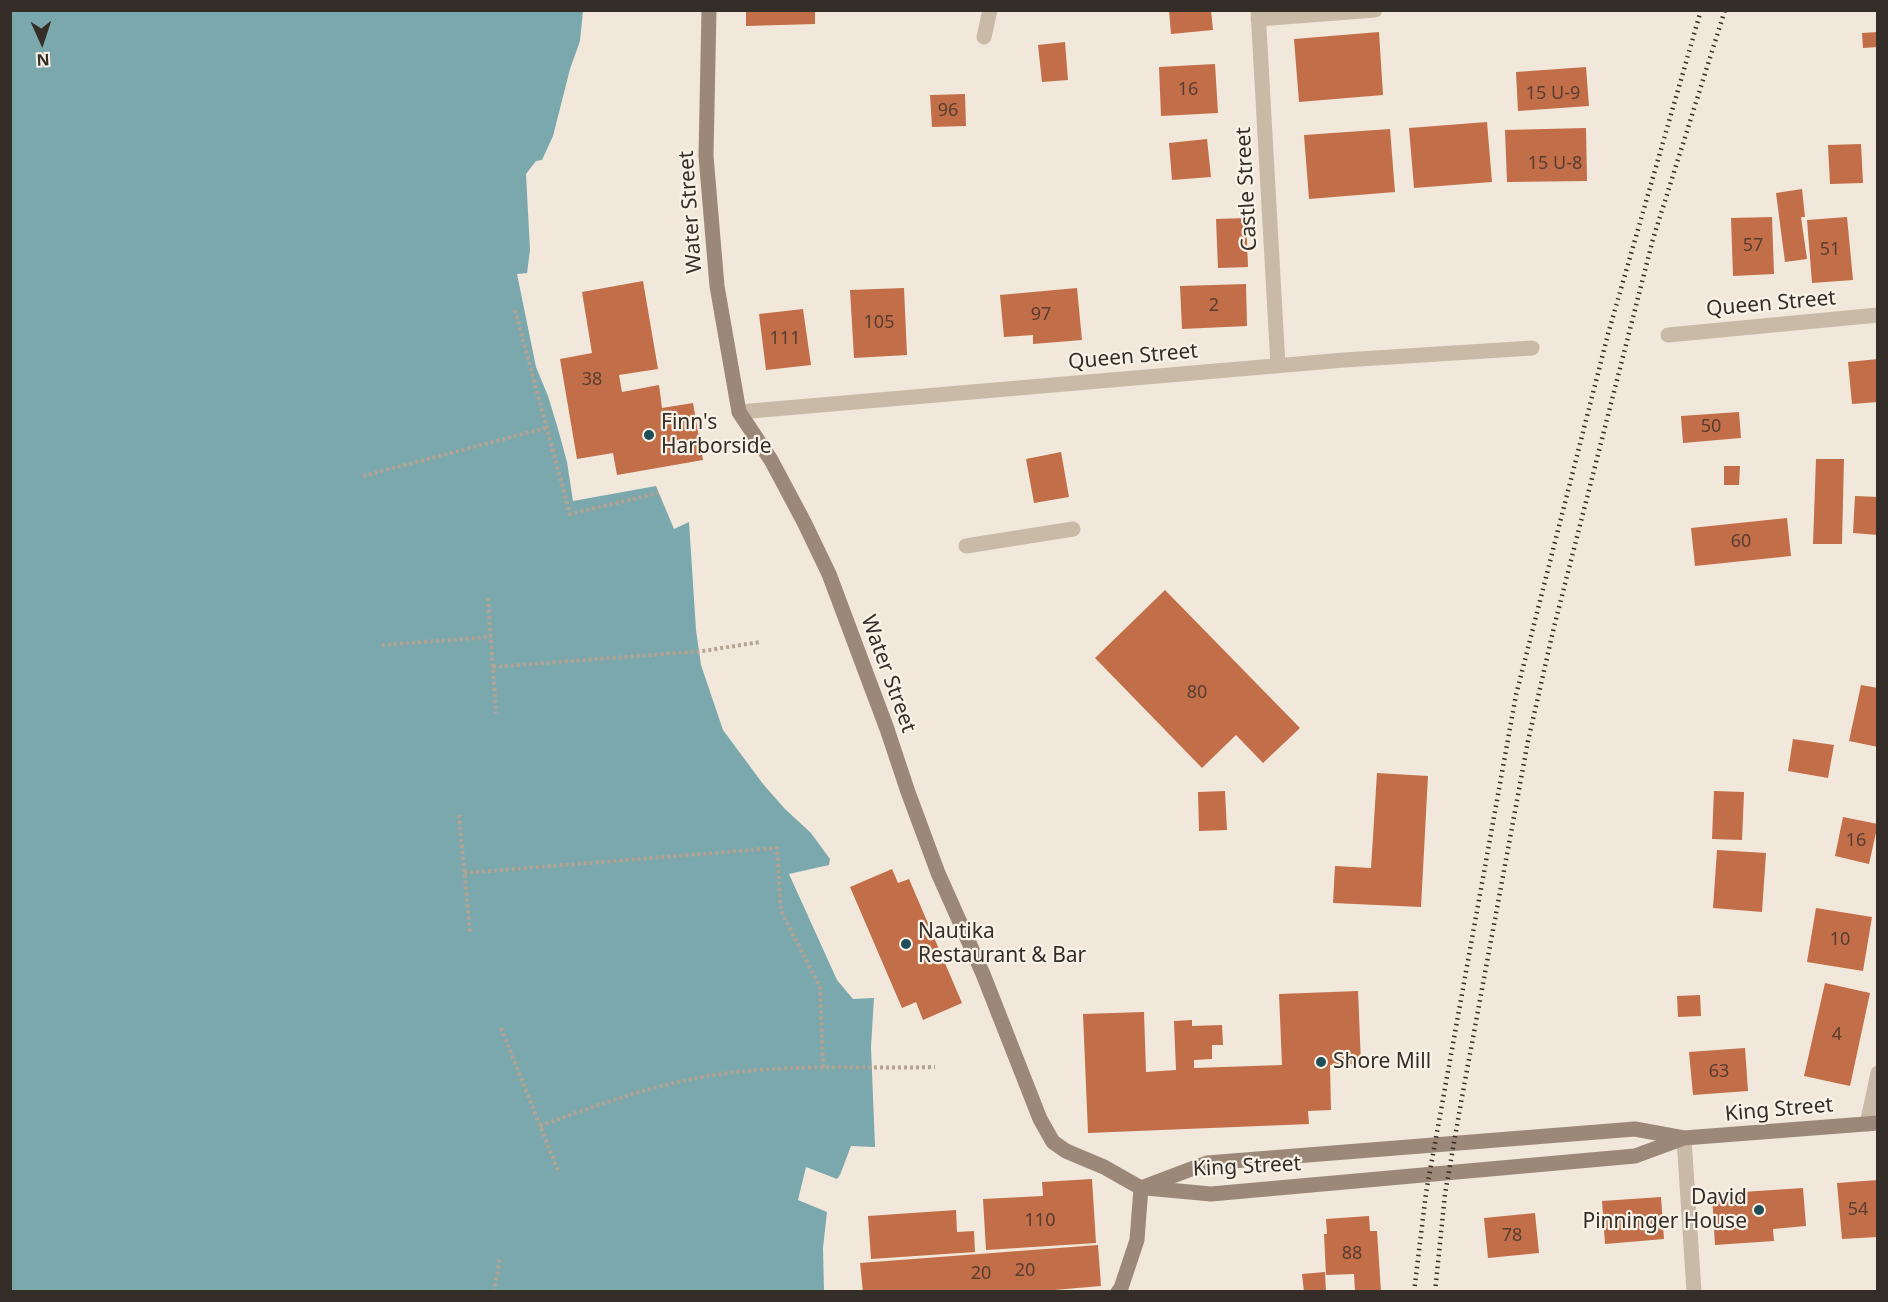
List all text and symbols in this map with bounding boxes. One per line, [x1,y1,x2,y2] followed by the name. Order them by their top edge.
[12,12,72,72] north arrow
[36,49,50,71] text: N
[1178,79,1198,101] house number: 16
[1526,83,1580,105] house number: 15 U-9
[938,100,958,122] house number: 96
[1231,126,1263,252] street label: Castle Street
[674,150,708,274] street label: Water Street
[1528,153,1582,175] house number: 15 U-8
[1743,235,1763,257] house number: 57
[1820,239,1840,261] house number: 51
[1705,286,1837,322] street label: Queen Street
[1209,295,1219,317] house number: 2
[1031,304,1051,326] house number: 97
[864,312,894,334] house number: 105
[770,328,800,350] house number: 111
[1067,339,1199,375] street label: Queen Street
[582,369,602,391] house number: 38
[661,410,772,460] place label: Finn's Harborside
[1701,416,1721,438] house number: 50
[642,428,656,442] marker: Finn's Harborside
[1731,531,1751,553] house number: 60
[855,612,921,736] street label: Water Street
[1187,682,1207,704] house number: 80
[1846,830,1866,852] house number: 16
[918,919,1086,969] place label: Nautika Restaurant & Bar
[1830,929,1850,951] house number: 10
[899,937,913,951] marker: Nautika Restaurant & Bar
[1832,1024,1842,1046] house number: 4
[1333,1049,1431,1075] place label: Shore Mill
[1314,1055,1328,1069] marker: Shore Mill
[1709,1061,1729,1083] house number: 63
[1724,1093,1834,1127] street label: King Street
[1192,1152,1302,1182] street label: King Street
[1582,1185,1747,1235] place label: David Pinninger House
[1848,1199,1868,1221] house number: 54
[1752,1203,1766,1217] marker: David Pinninger House
[1025,1210,1055,1232] house number: 110
[1502,1225,1522,1247] house number: 78
[1342,1243,1362,1265] house number: 88
[1015,1260,1035,1282] house number: 20
[971,1263,991,1285] house number: 20

